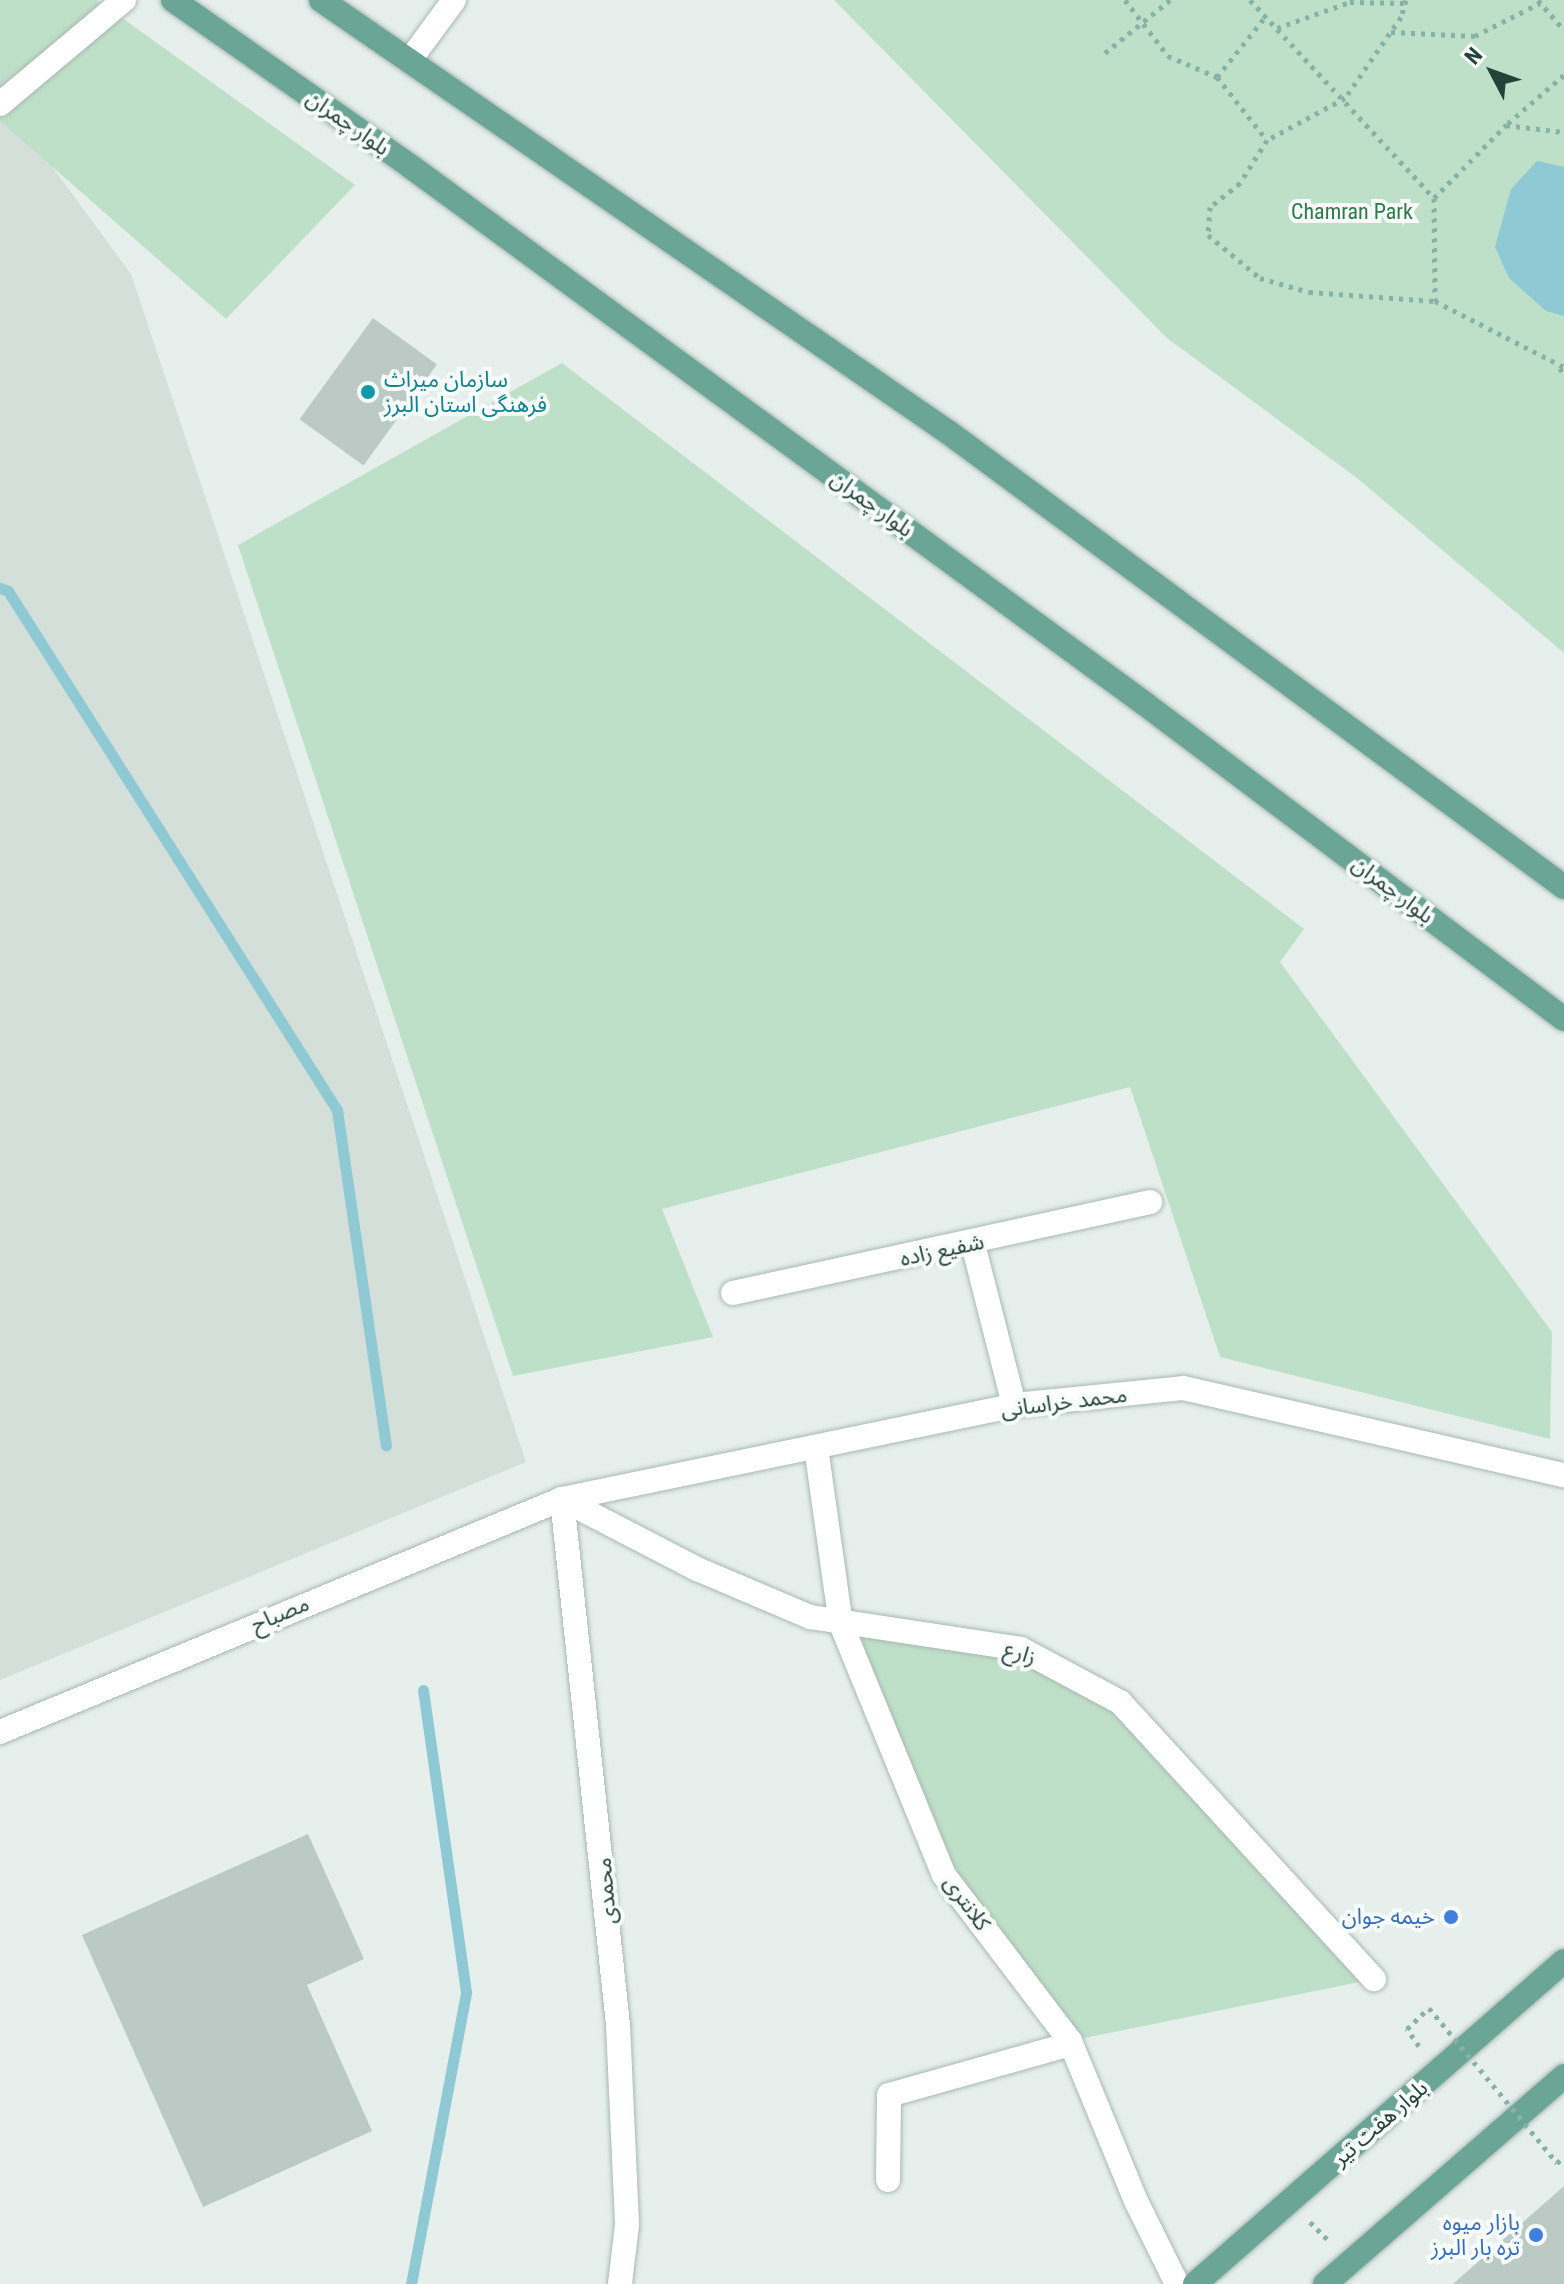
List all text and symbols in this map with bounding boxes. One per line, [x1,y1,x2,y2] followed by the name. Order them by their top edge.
[1452,32,1532,112] north arrow
[1460,43,1487,69] text: N
[301,85,395,161] street label: بلوار چمران
[1291,199,1413,225] park label: Chamran Park
[384,366,547,418] place label: سازمان میراث فرهنگی استان البرز
[359,383,377,401] marker: سازمان میراث فرهنگی استان البرز
[826,465,918,543] street label: بلوار چمران
[1347,851,1439,929] street label: بلوار چمران
[898,1228,986,1272] street label: شفیع زاده
[999,1381,1129,1423] street label: محمد خراسانی
[247,1590,313,1638] street label: مصباح
[1001,1636,1039,1670] street label: زارع
[590,1857,622,1925] street label: محمدی
[938,1870,996,1936] street label: کلانتری
[1342,1904,1435,1930] place label: خیمه جوان
[1442,1908,1460,1926] marker: خیمه جوان
[1327,2075,1433,2171] street label: بلوار هفت تیر
[1431,2209,1520,2260] place label: بازار میوه تره بار البرز
[1527,2226,1545,2244] marker: بازار میوه تره بار البرز

